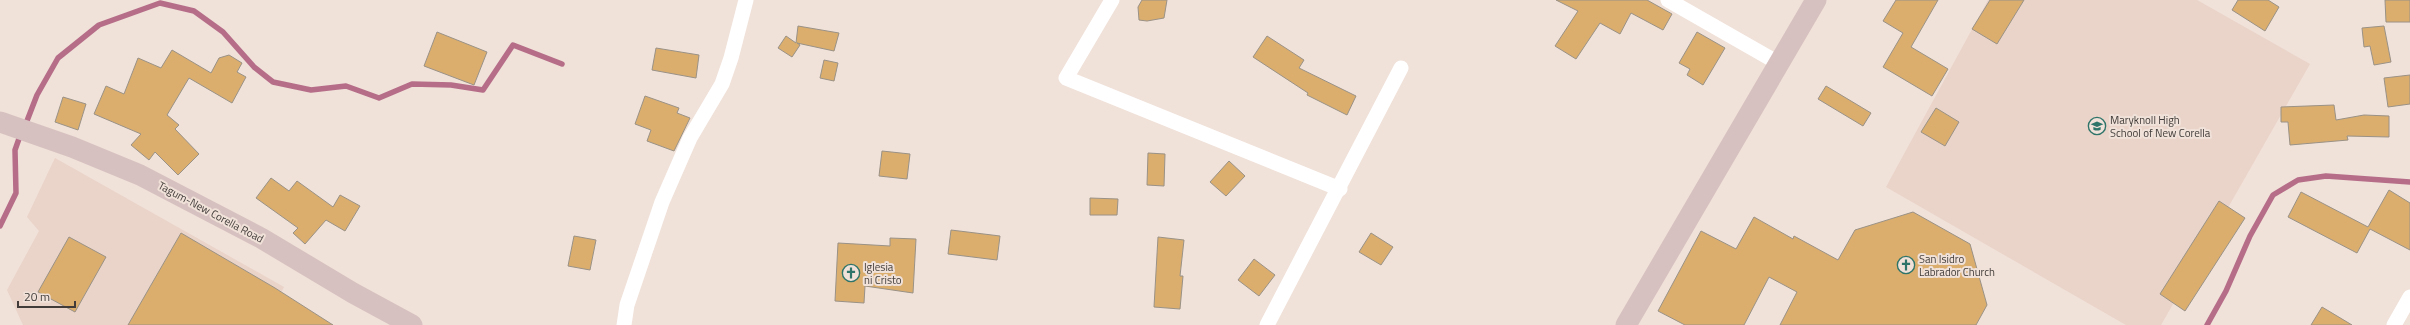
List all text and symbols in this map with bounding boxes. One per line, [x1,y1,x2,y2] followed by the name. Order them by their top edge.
[2110,112,2211,141] place label: Maryknoll High School of New Corella
[2087,116,2107,136] school or university icon: Maryknoll High School of New Corella
[155,177,267,247] street label: Tagum-New Corella Road
[1919,251,1995,280] place label: San Isidro Labrador Church
[1896,255,1916,275] church icon: San Isidro Labrador Church
[864,259,902,288] place label: Iglesia ni Cristo
[841,263,861,283] church icon: Iglesia ni Cristo
[18,283,75,309] scale bar
[24,287,50,306] text: 20 m

